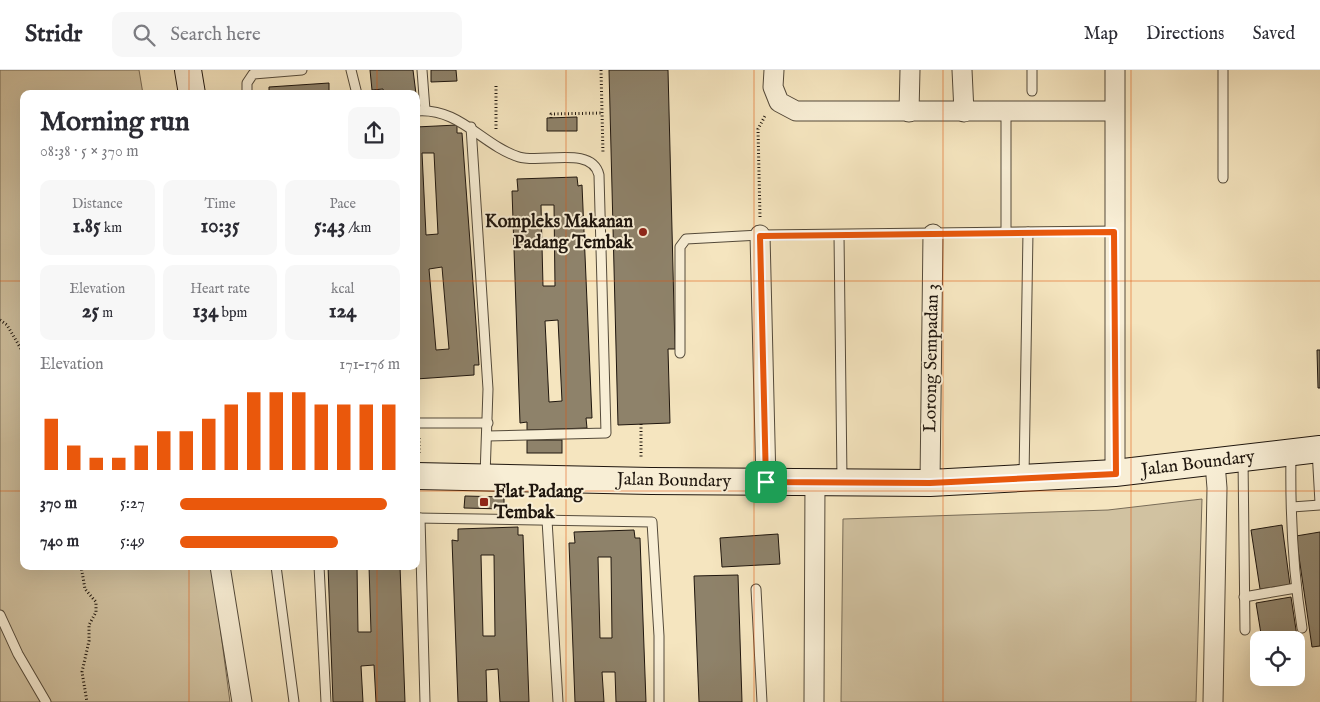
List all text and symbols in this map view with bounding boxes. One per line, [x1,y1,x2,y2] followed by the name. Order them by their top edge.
[112,12,462,57] search box
[25,19,82,50] text: Stridr
[130,21,158,49] icon: search
[170,23,261,47] text: Search here
[1084,23,1118,46] text: Map
[1146,23,1224,46] text: Directions
[1252,23,1295,46] text: Saved
[40,105,190,140] text: Morning run
[348,107,400,159] button: share
[40,142,139,162] text: 08:38 · 5 × 370 m
[72,195,123,213] text: Distance
[204,195,236,213] text: Time
[329,195,356,213] text: Pace
[485,211,634,255] place label: Kompleks Makanan Padang Tembak
[73,213,101,240] text: 1.85
[200,213,240,240] text: 10:35
[314,213,345,240] text: 5:43
[101,219,122,237] text: km
[345,219,371,237] text: /km
[637,226,649,238] marker: Kompleks Makanan Padang Tembak
[70,280,125,298] text: Elevation
[190,280,250,298] text: Heart rate
[331,280,354,298] text: kcal
[919,283,945,433] street label: Lorong Sempadan 3
[82,298,99,325] text: 25
[193,298,219,325] text: 134
[329,298,357,325] text: 124
[99,304,113,322] text: m
[219,304,247,322] text: bpm
[40,355,103,375] text: Elevation
[339,355,400,375] text: 171–176 m
[1138,446,1256,483] street label: Jalan Boundary
[745,461,787,503] pin
[615,468,731,493] street label: Jalan Boundary
[752,468,780,496] icon: arrive
[493,481,584,525] place label: Flat Padang Tembak
[40,494,77,514] text: 370 m
[120,494,145,514] text: 5:27
[478,496,490,508] marker: Flat Padang Tembak
[40,532,79,552] text: 740 m
[120,532,145,552] text: 5:49
[1250,631,1305,686] map controls
[1250,631,1305,686] button: locate

